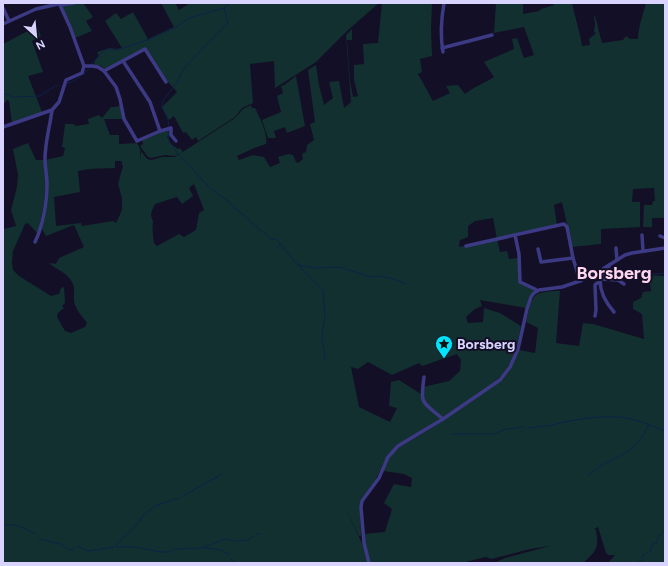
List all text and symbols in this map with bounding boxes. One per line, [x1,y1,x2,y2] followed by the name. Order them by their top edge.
[16,16,56,56] north arrow
[34,37,47,52] text: N
[576,262,652,284] district label: Borsberg
[434,334,454,359] place icon: Borsberg
[457,336,515,353] place label: Borsberg

